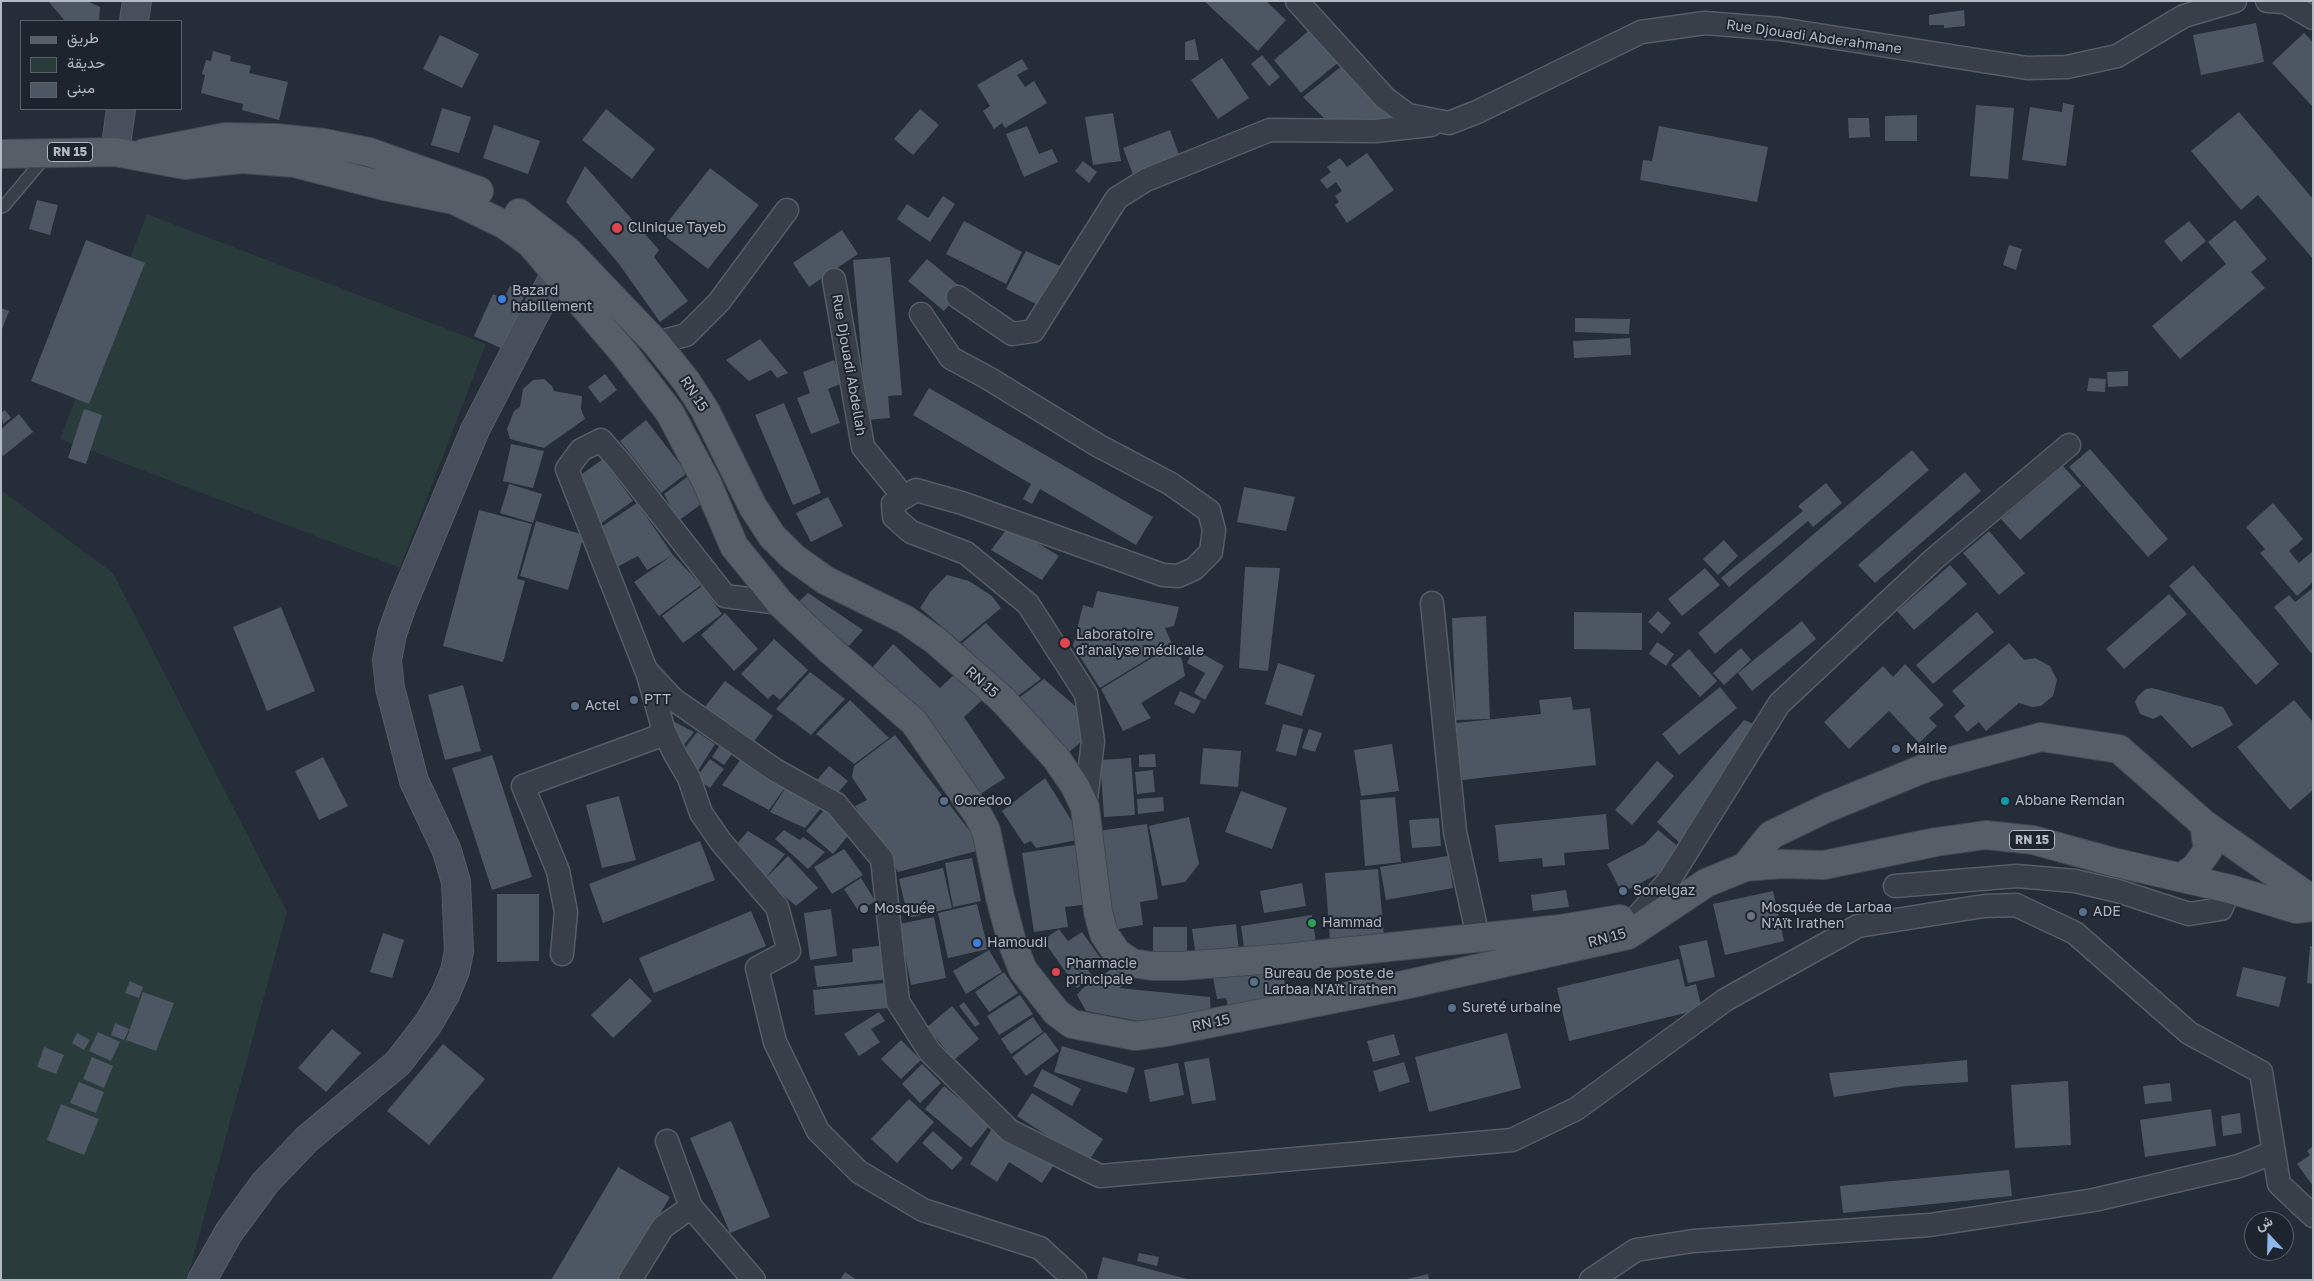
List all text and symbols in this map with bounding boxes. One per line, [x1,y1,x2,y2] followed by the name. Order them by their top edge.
[1725,16,1903,58] street label: Rue Djouadi Abderahmane
[20,20,182,110] legend
[67,28,99,46] text: طريق
[67,53,105,71] text: حديقة
[67,78,95,96] text: مبنى
[48,142,92,162] road number: RN 15
[628,220,726,236] place label: Clinique Tayeb
[610,221,624,235] marker: Clinique Tayeb
[512,283,592,316] place label: Bazard habillement
[496,293,508,305] marker: Bazard habillement
[828,293,870,437] street label: Rue Djouadi Abdellah
[676,373,712,415] street label: RN 15
[1076,627,1204,660] place label: Laboratoire d'analyse médicale
[1058,636,1072,650] marker: Laboratoire d'analyse médicale
[962,663,1002,701] street label: RN 15
[644,692,671,708] place label: PTT
[628,694,640,706] marker: PTT
[585,698,620,714] place label: Actel
[569,700,581,712] marker: Actel
[1906,741,1947,757] place label: Mairie
[1890,743,1902,755] marker: Mairie
[954,793,1012,809] place label: Ooredoo
[2015,793,2125,809] place label: Abbane Remdan
[938,795,950,807] marker: Ooredoo
[1999,795,2011,807] marker: Abbane Remdan
[2010,830,2054,850] road number: RN 15
[1633,883,1695,899] place label: Sonelgaz
[1617,885,1629,897] marker: Sonelgaz
[1761,900,1892,932] place label: Mosquée de Larbaa N'Aït Irathen
[874,901,935,917] place label: Mosquée
[858,903,870,915] marker: Mosquée
[2093,904,2121,920] place label: ADE
[2077,906,2089,918] marker: ADE
[1745,910,1757,922] marker: Mosquée de Larbaa N'Aït Irathen
[1322,915,1382,931] place label: Hammad
[1306,917,1318,929] marker: Hammad
[1586,925,1628,951] street label: RN 15
[987,935,1047,951] place label: Hamoudi
[971,937,983,949] marker: Hamoudi
[1066,956,1137,989] place label: Pharmacie principale
[1050,966,1062,978] marker: Pharmacie principale
[1264,966,1397,999] place label: Bureau de poste de Larbaa N'Aït Irathen
[1248,976,1260,988] marker: Bureau de poste de Larbaa N'Aït Irathen
[1462,1000,1561,1016] place label: Sureté urbaine
[1446,1002,1458,1014] marker: Sureté urbaine
[1190,1011,1232,1035] street label: RN 15
[2244,1211,2294,1261] north arrow
[2253,1212,2275,1233] text: ش

